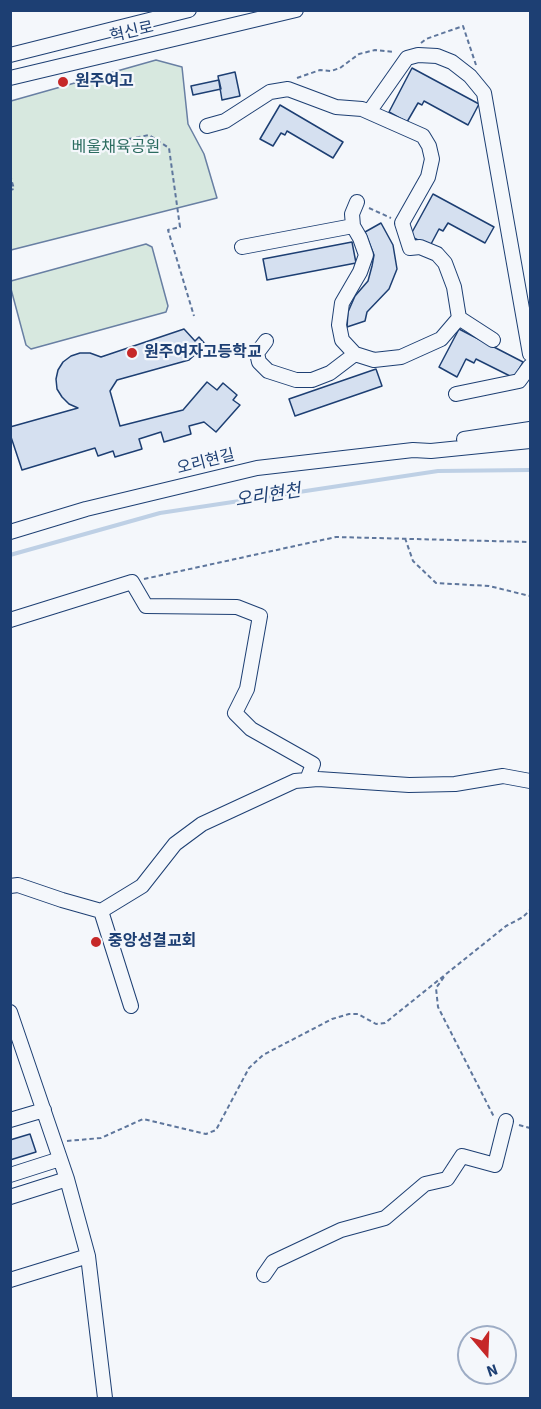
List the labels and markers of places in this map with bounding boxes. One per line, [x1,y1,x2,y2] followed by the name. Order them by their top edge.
[75,72,134,92] place label: 원주여고
[56,75,70,89] marker: 원주여고
[144,343,262,363] place label: 원주여자고등학교
[125,346,139,360] marker: 원주여자고등학교
[108,932,196,952] place label: 중앙성결교회
[89,935,103,949] marker: 중앙성결교회

